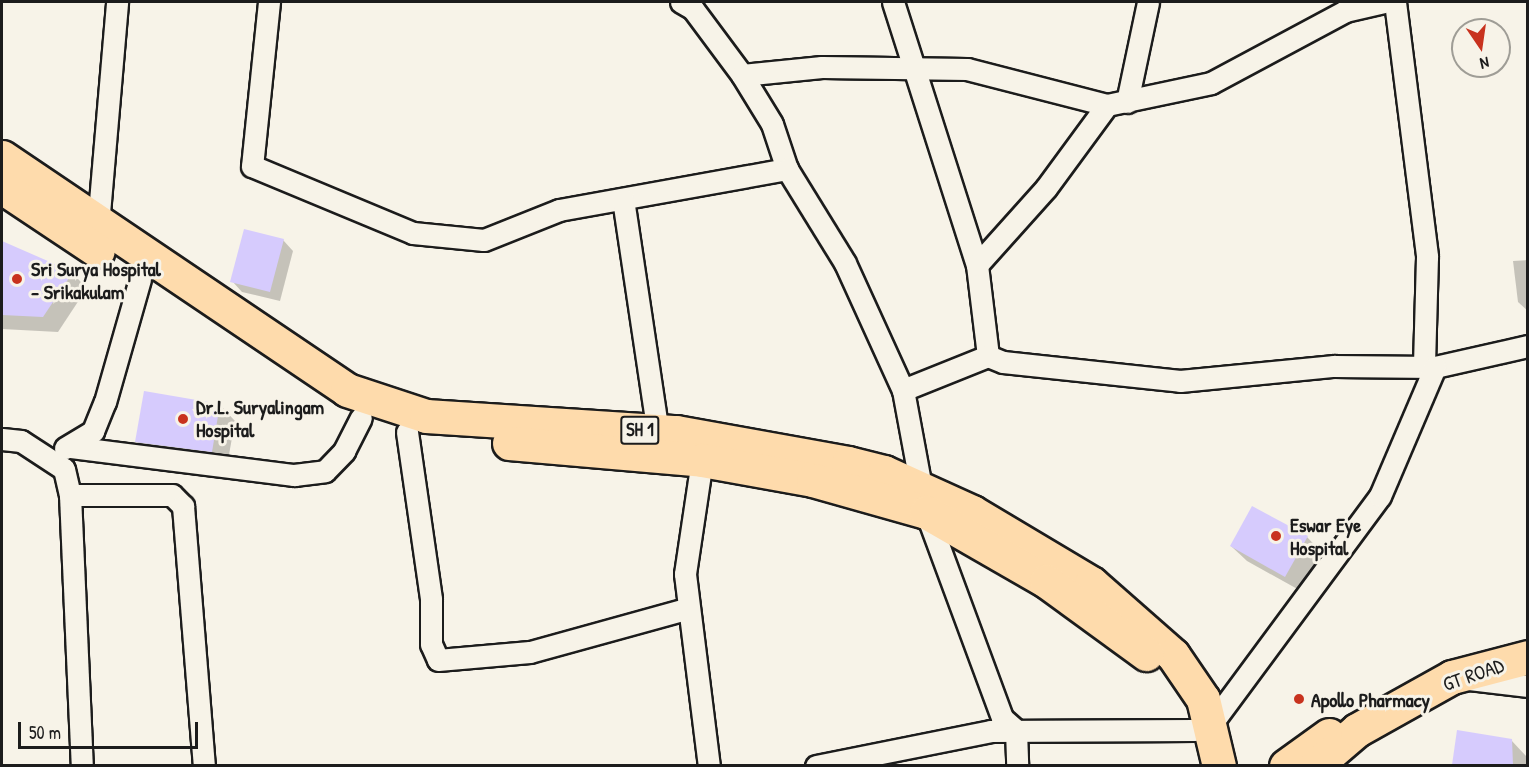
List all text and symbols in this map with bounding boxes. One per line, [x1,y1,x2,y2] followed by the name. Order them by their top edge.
[1451,18,1511,78] north arrow
[1478,52,1491,75] text: N
[31,256,161,303] place label: Sri Surya Hospital - Srikakulam
[8,270,26,288] marker: Sri Surya Hospital - Srikakulam
[196,395,324,442] place label: Dr.L. Suryalingam Hospital
[174,410,192,428] marker: Dr.L. Suryalingam Hospital
[619,415,661,445] road number: SH 1
[1290,512,1361,559] place label: Eswar Eye Hospital
[1267,527,1285,545] marker: Eswar Eye Hospital
[1439,652,1507,696] street label: GT ROAD
[1311,687,1430,711] place label: Apollo Pharmacy
[1292,692,1306,706] marker: Apollo Pharmacy
[21,710,201,748] scale bar
[29,720,61,745] text: 50 m

